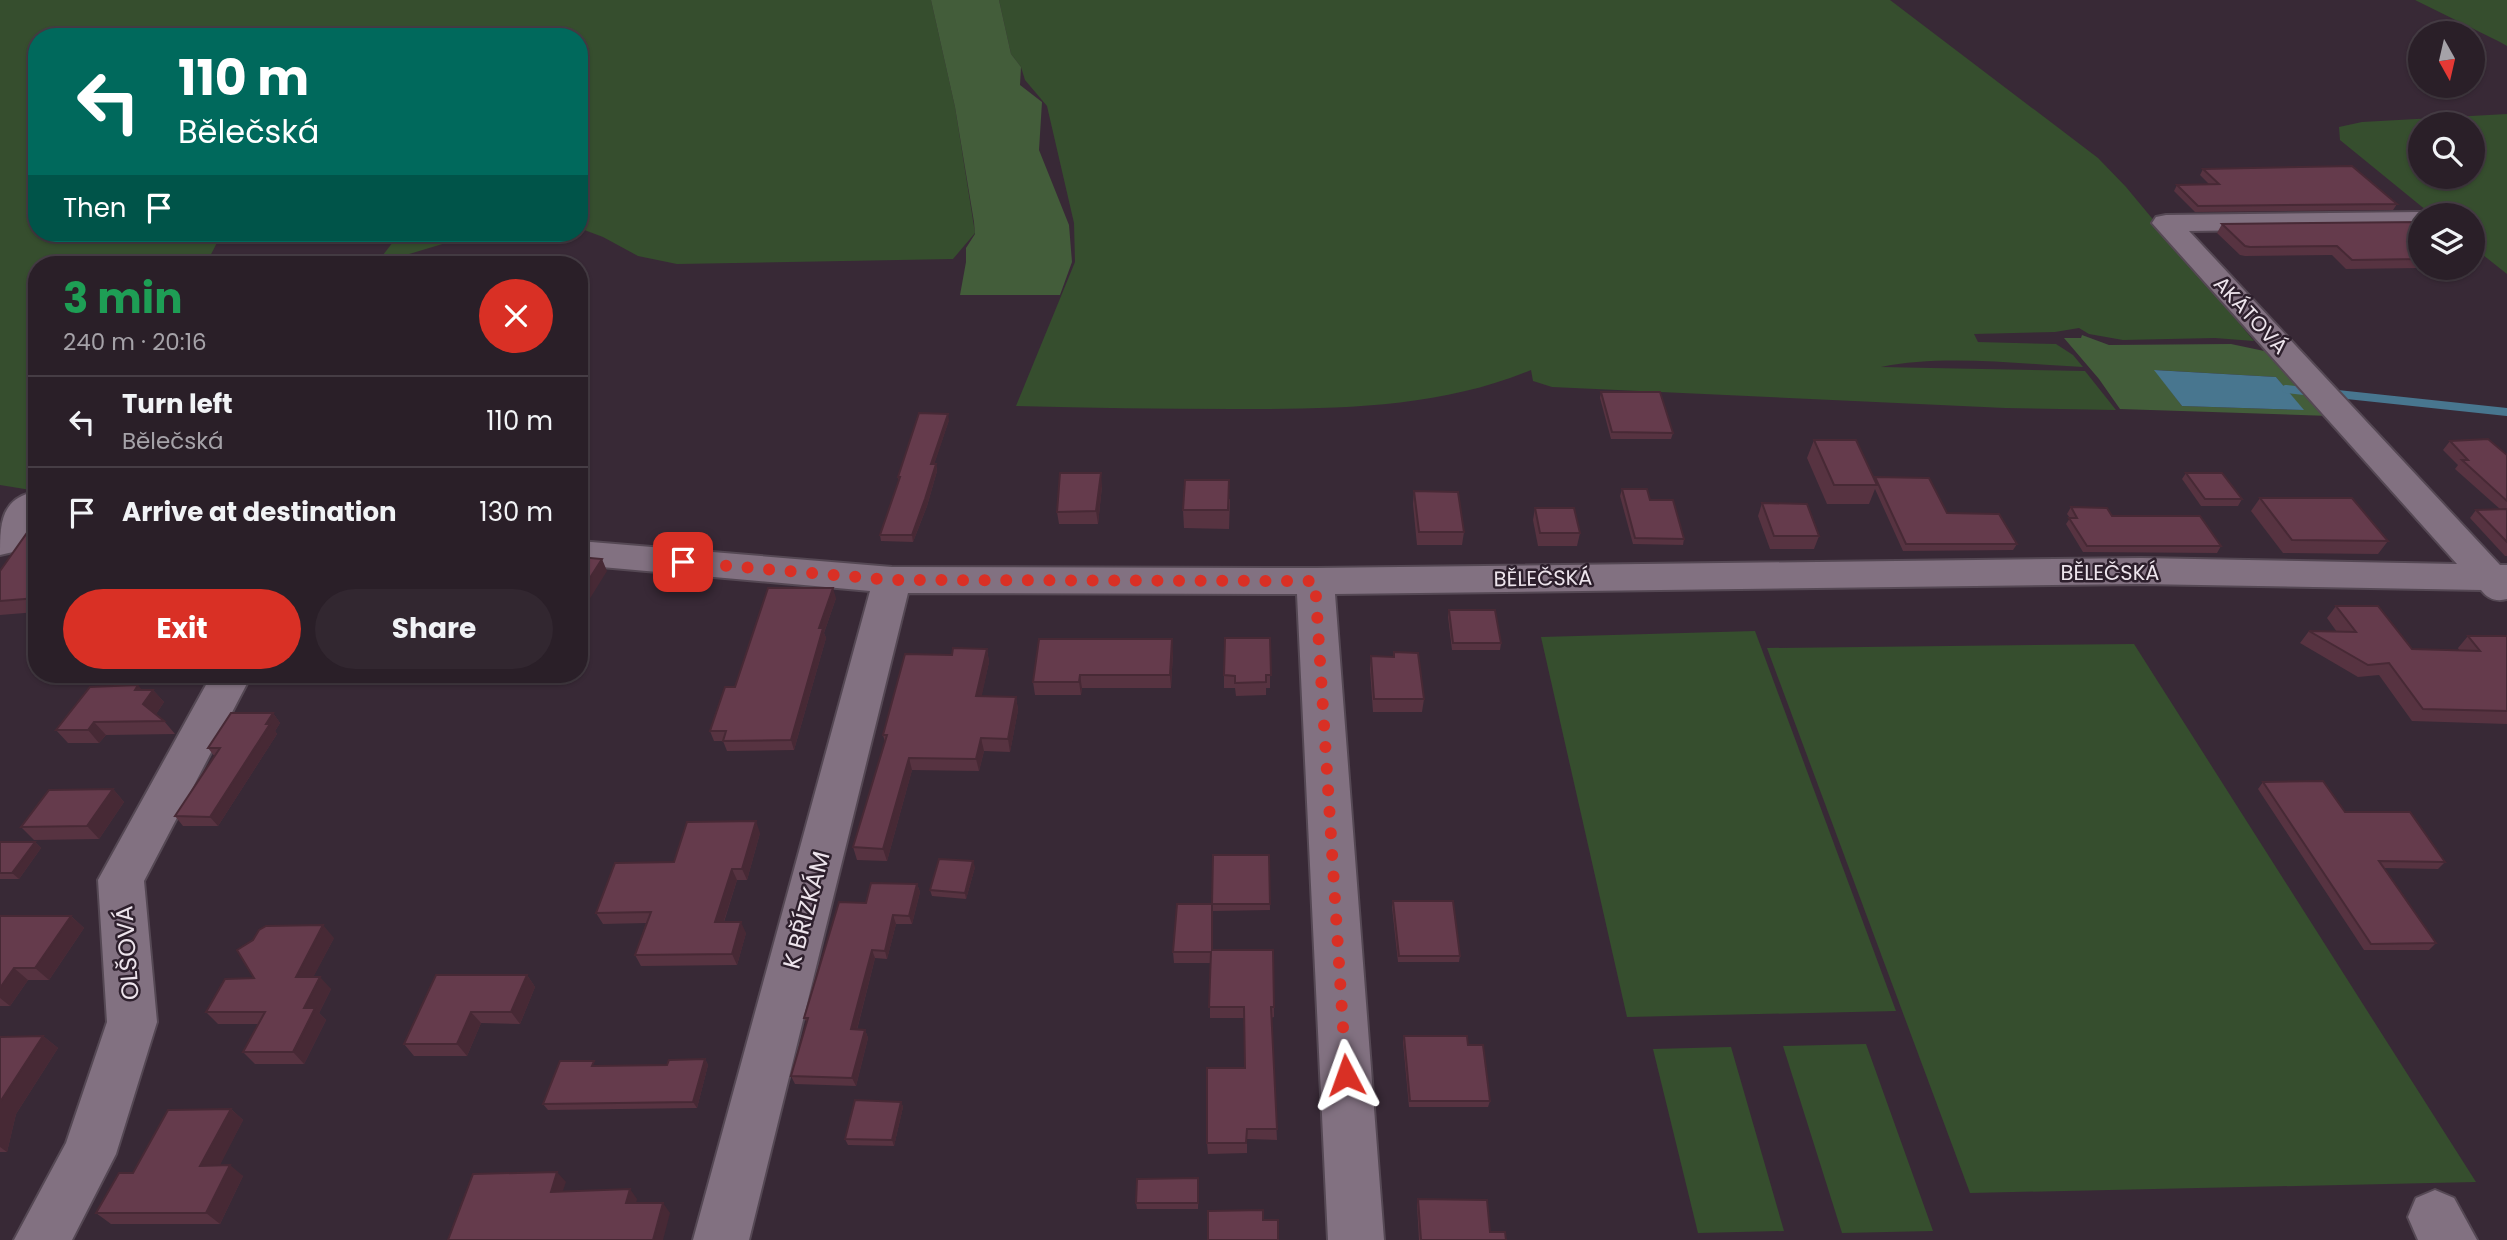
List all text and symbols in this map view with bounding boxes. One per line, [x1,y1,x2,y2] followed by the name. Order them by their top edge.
[2408,21,2485,98] north arrow
[2408,21,2485,280] map controls
[178,44,309,112] text: 110 m
[63,56,154,147] icon: left
[178,109,319,154] text: Bělečská
[2408,112,2485,189] button: search
[140,189,178,227] icon: arrive
[63,190,126,226] text: Then
[2408,203,2485,280] button: layers
[63,269,183,328] text: 3 min
[2207,270,2295,360] street label: AKÁTOVÁ
[479,279,553,353] button: close
[63,326,207,358] text: 240 m · 20:16
[122,386,233,422] text: Turn left
[63,403,101,441] icon: left
[486,403,553,439] text: 110 m
[122,425,224,457] text: Bělečská
[63,494,101,532] icon: arrive
[122,494,397,530] text: Arrive at destination
[479,494,553,530] text: 130 m
[653,532,713,592] pin
[664,543,702,581] icon: arrive
[2061,558,2159,587] street label: BĚLEČSKÁ
[1493,563,1593,593] street label: BĚLEČSKÁ
[63,589,301,669] button: Exit
[315,589,553,669] button: Share
[775,848,837,972] street label: K BŘÍZKÁM
[107,905,147,1001] street label: OLŠOVÁ
[1309,1038,1383,1112] position arrow

